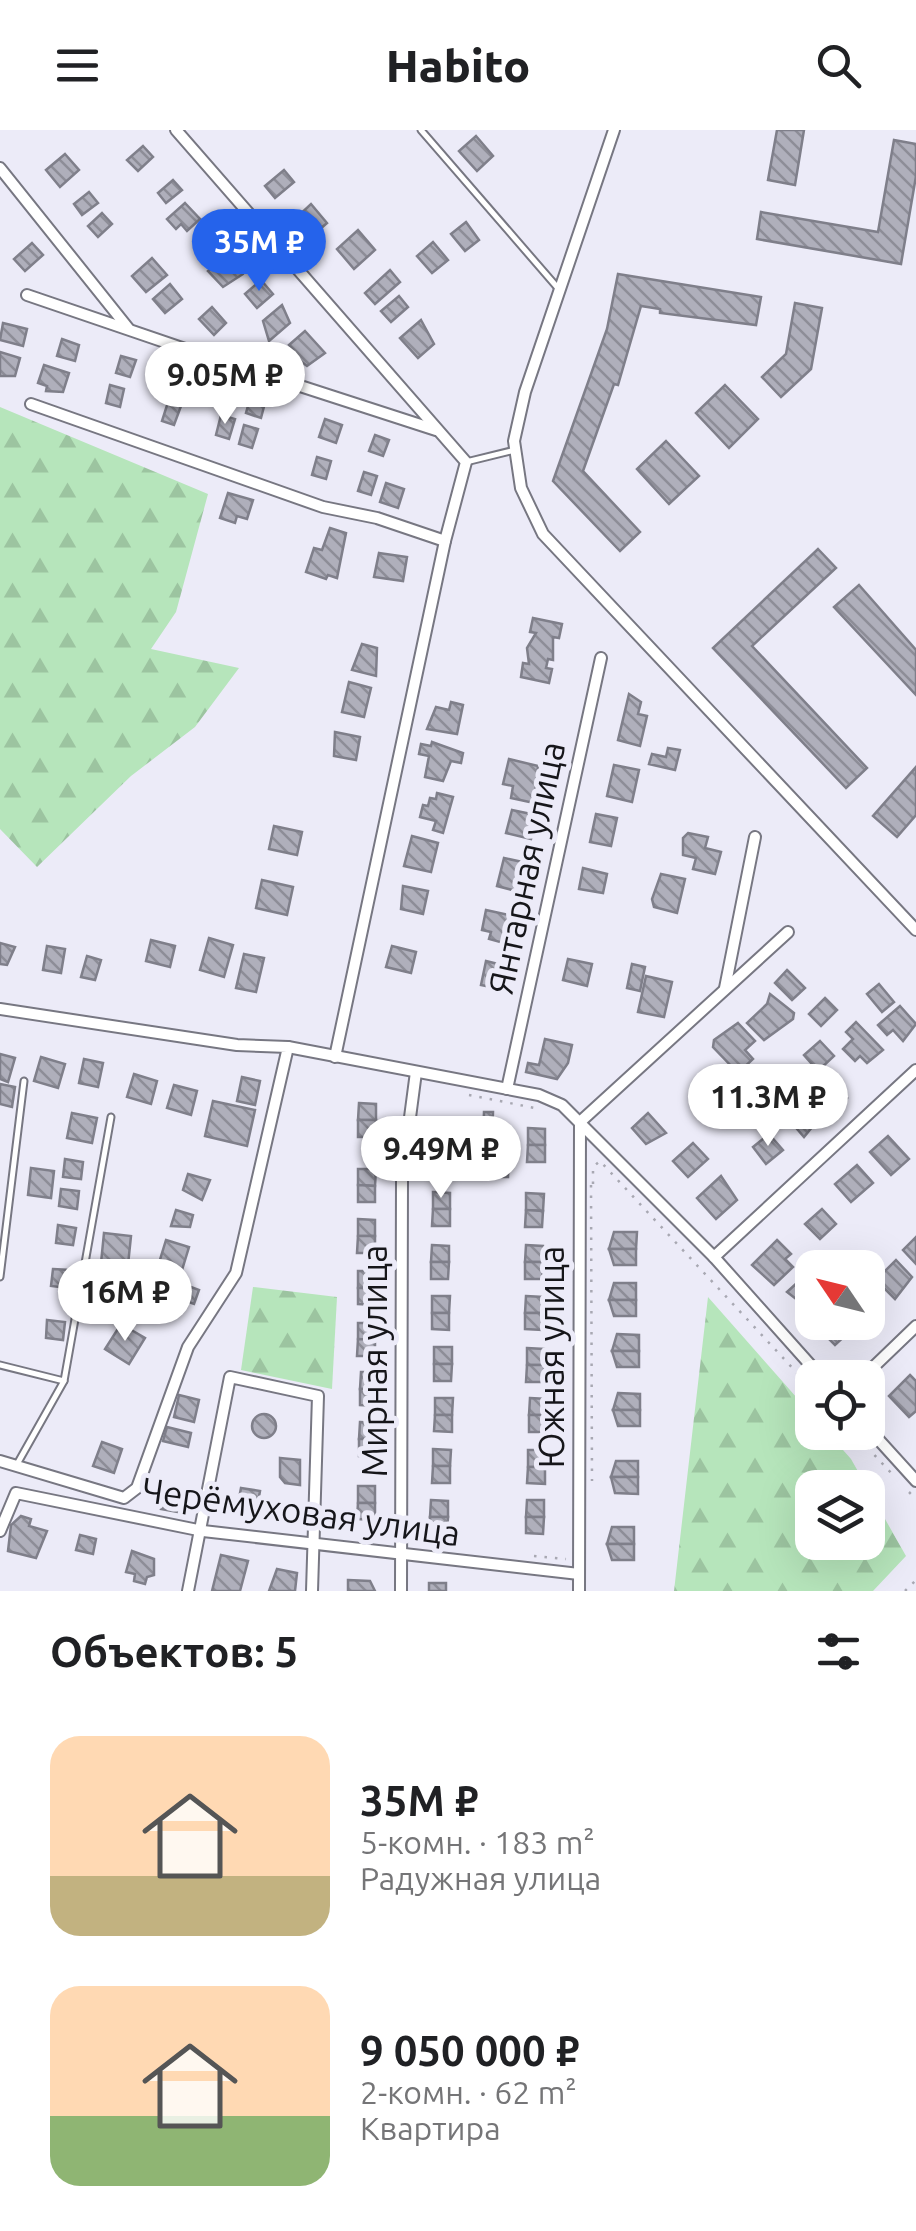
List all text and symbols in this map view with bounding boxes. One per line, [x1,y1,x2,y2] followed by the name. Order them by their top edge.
[50,38,105,93] icon: menu
[811,38,866,93] icon: search
[386,40,530,91] text: Habito
[189,209,329,294] pin: 35M ₽
[214,223,304,259] text: 35M ₽
[133,342,317,427] pin: 9.05M ₽
[167,356,283,392] text: 9.05M ₽
[480,738,572,998] street label: Янтарная улица
[676,1064,860,1149] pin: 11.3M ₽
[710,1078,826,1114] text: 11.3M ₽
[349,1116,533,1201] pin: 9.49M ₽
[383,1130,499,1166] text: 9.49M ₽
[354,1245,394,1477] street label: Мирная улица
[531,1246,571,1468] street label: Южная улица
[795,1250,885,1340] north arrow
[795,1250,885,1560] map controls
[55,1259,195,1344] pin: 16M ₽
[80,1273,170,1309] text: 16M ₽
[795,1360,885,1450] button: locate
[139,1469,463,1553] street label: Черёмуховая улица
[795,1470,885,1560] button: layers
[811,1624,866,1679] icon: filters
[50,1628,298,1675] text: Объектов: 5
[130,1776,250,1896] icon: home
[360,1777,478,1824] text: 35M ₽
[360,1824,595,1860] text: 5-комн. · 183 m²
[360,1860,601,1896] text: Радужная улица
[130,2026,250,2146] icon: home
[360,2027,579,2074] text: 9 050 000 ₽
[360,2074,577,2110] text: 2-комн. · 62 m²
[360,2110,501,2146] text: Квартира

